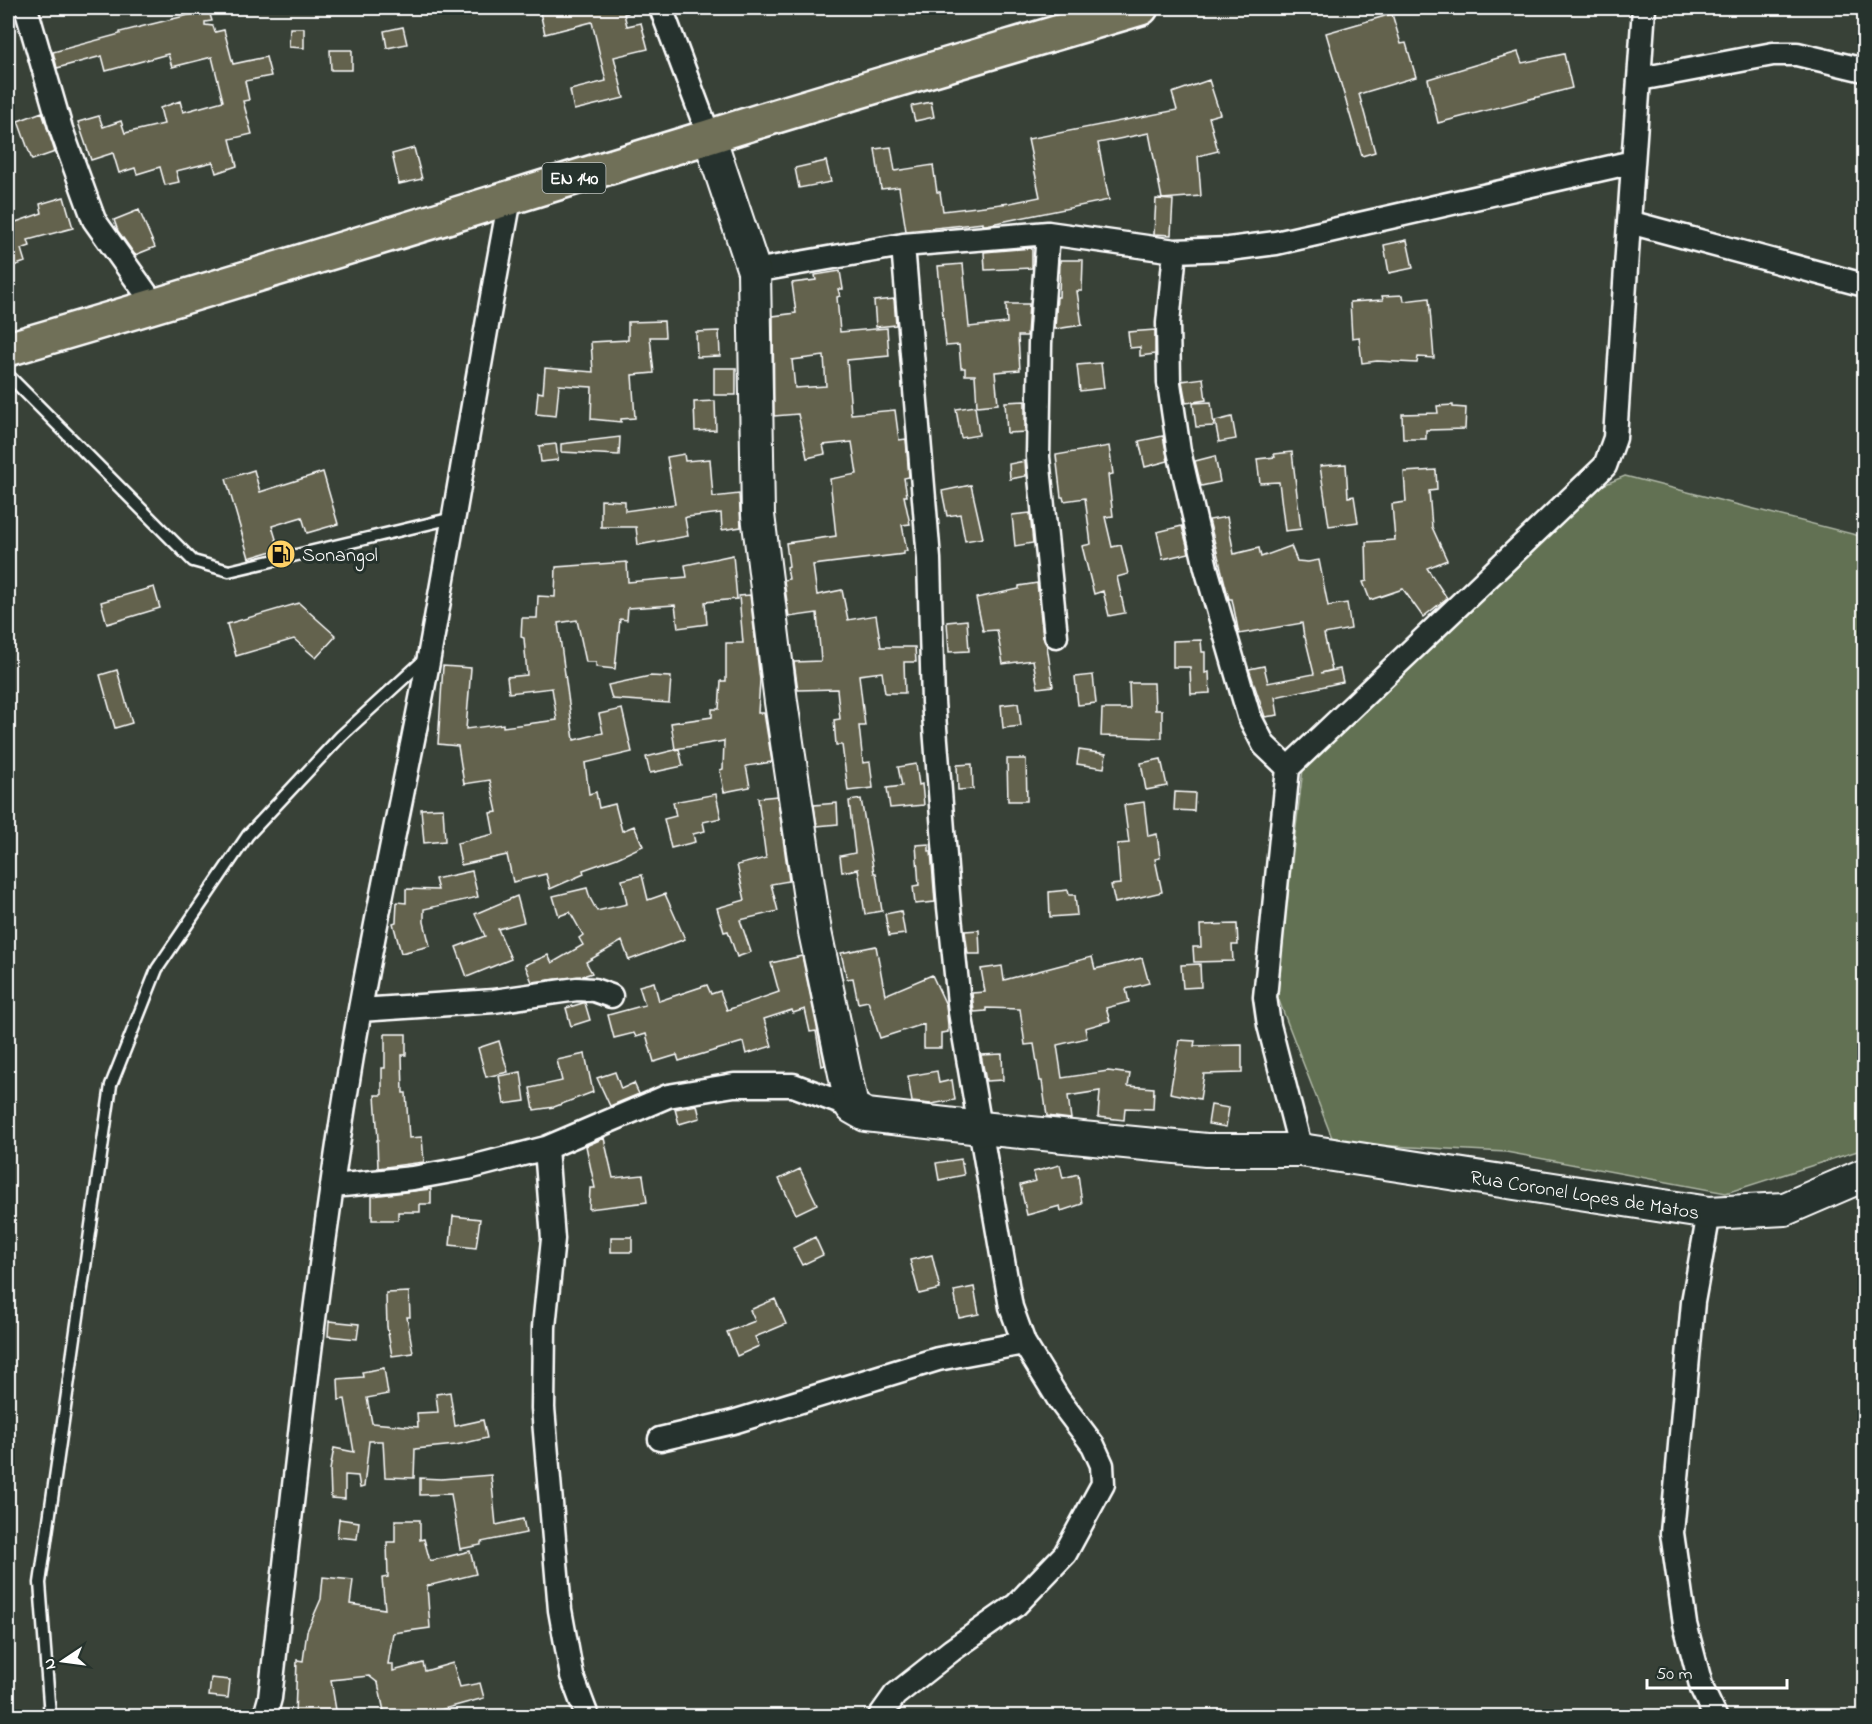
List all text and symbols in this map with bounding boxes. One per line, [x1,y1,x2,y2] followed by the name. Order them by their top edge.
[542,163,606,193] road number: EN 140
[265,538,297,570] fuel station icon: Sonangol
[302,542,378,572] place label: Sonangol
[1468,1164,1701,1229] street label: Rua Coronel Lopes de Matos
[33,1631,93,1691] north arrow
[1647,1652,1786,1690] scale bar
[37,1656,63,1672] text: N
[1656,1662,1693,1688] text: 50 m

